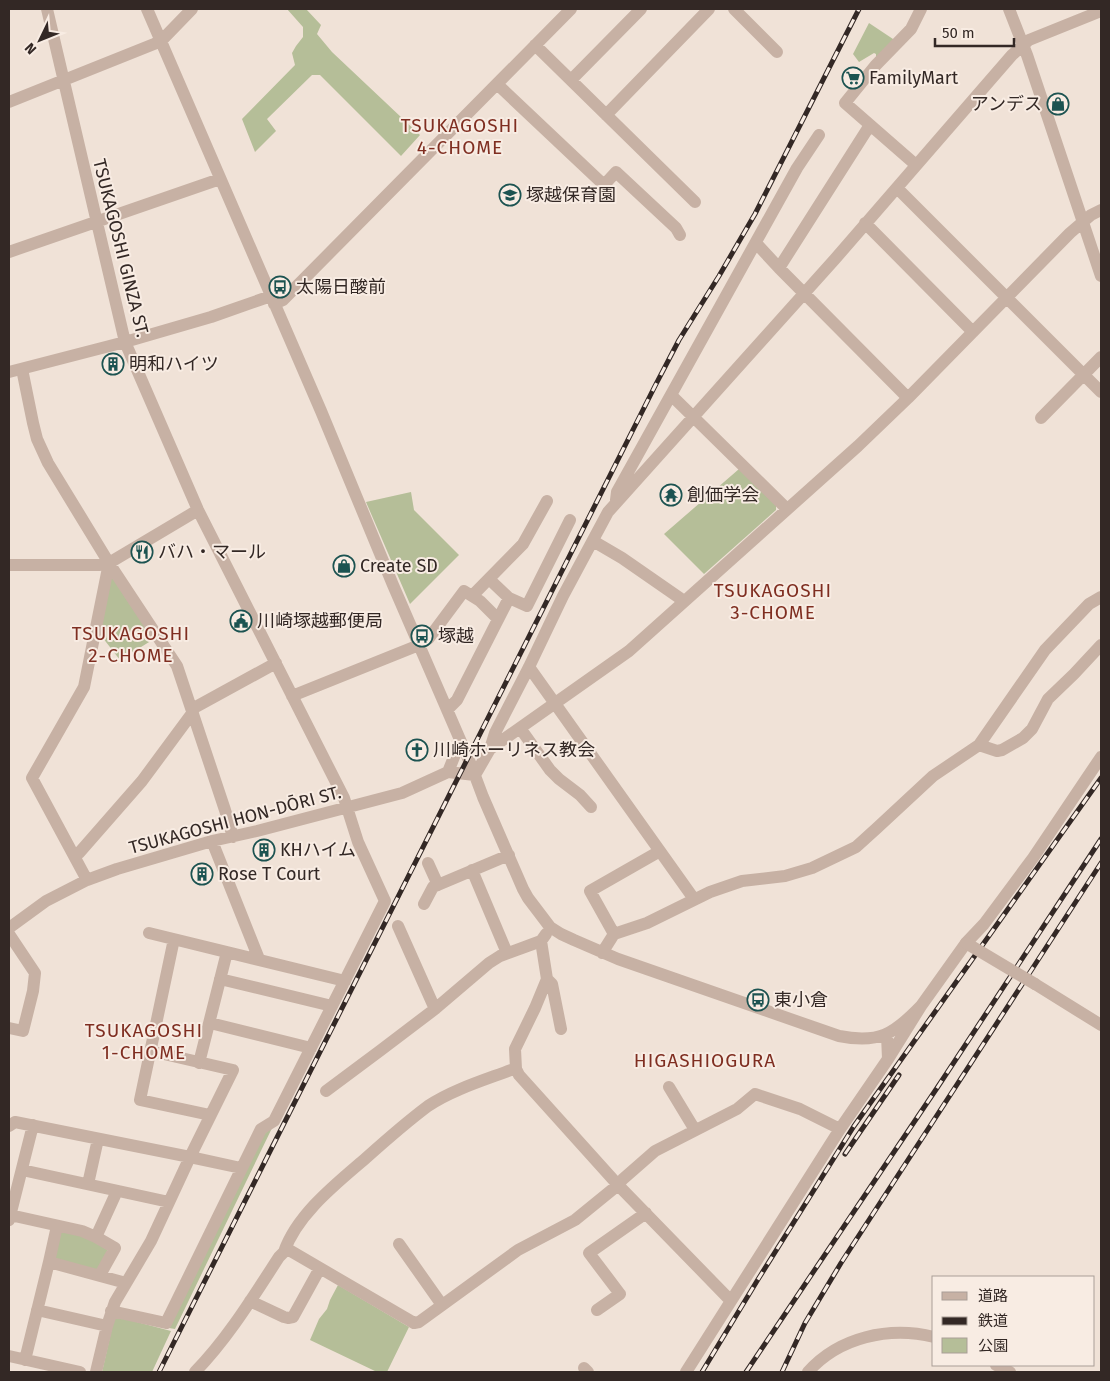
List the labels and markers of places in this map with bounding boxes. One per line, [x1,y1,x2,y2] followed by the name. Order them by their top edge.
[841,66,865,90] supermarket icon: FamilyMart
[869,67,959,89] place label: FamilyMart
[1046,92,1070,116] shop icon: アンデス
[971,93,1042,115] place label: アンデス
[498,183,522,207] school or university icon: 塚越保育園
[526,184,616,206] place label: 塚越保育園
[268,275,292,299] bus stop icon: 太陽日酸前
[296,276,386,298] place label: 太陽日酸前
[101,352,125,376] building icon: 明和ハイツ
[129,353,219,375] place label: 明和ハイツ
[659,483,683,507] temple icon: 創価学会
[687,484,759,506] place label: 創価学会
[130,540,154,564] restaurant icon: バハ・マール
[158,541,266,563] place label: バハ・マール
[332,554,356,578] shop icon: Create SD
[360,555,438,577] place label: Create SD
[229,609,253,633] public building icon: 川崎塚越郵便局
[257,610,383,632] place label: 川崎塚越郵便局
[410,624,434,648] bus stop icon: 塚越
[438,625,474,647] place label: 塚越
[405,738,429,762] church icon: 川崎ホーリネス教会
[433,739,595,761] place label: 川崎ホーリネス教会
[252,838,276,862] building icon: KHハイム
[280,839,356,861] place label: KHハイム
[190,862,214,886] building icon: Rose T Court
[218,863,321,885] place label: Rose T Court
[746,988,770,1012] bus stop icon: 東小倉
[774,989,828,1011] place label: 東小倉

